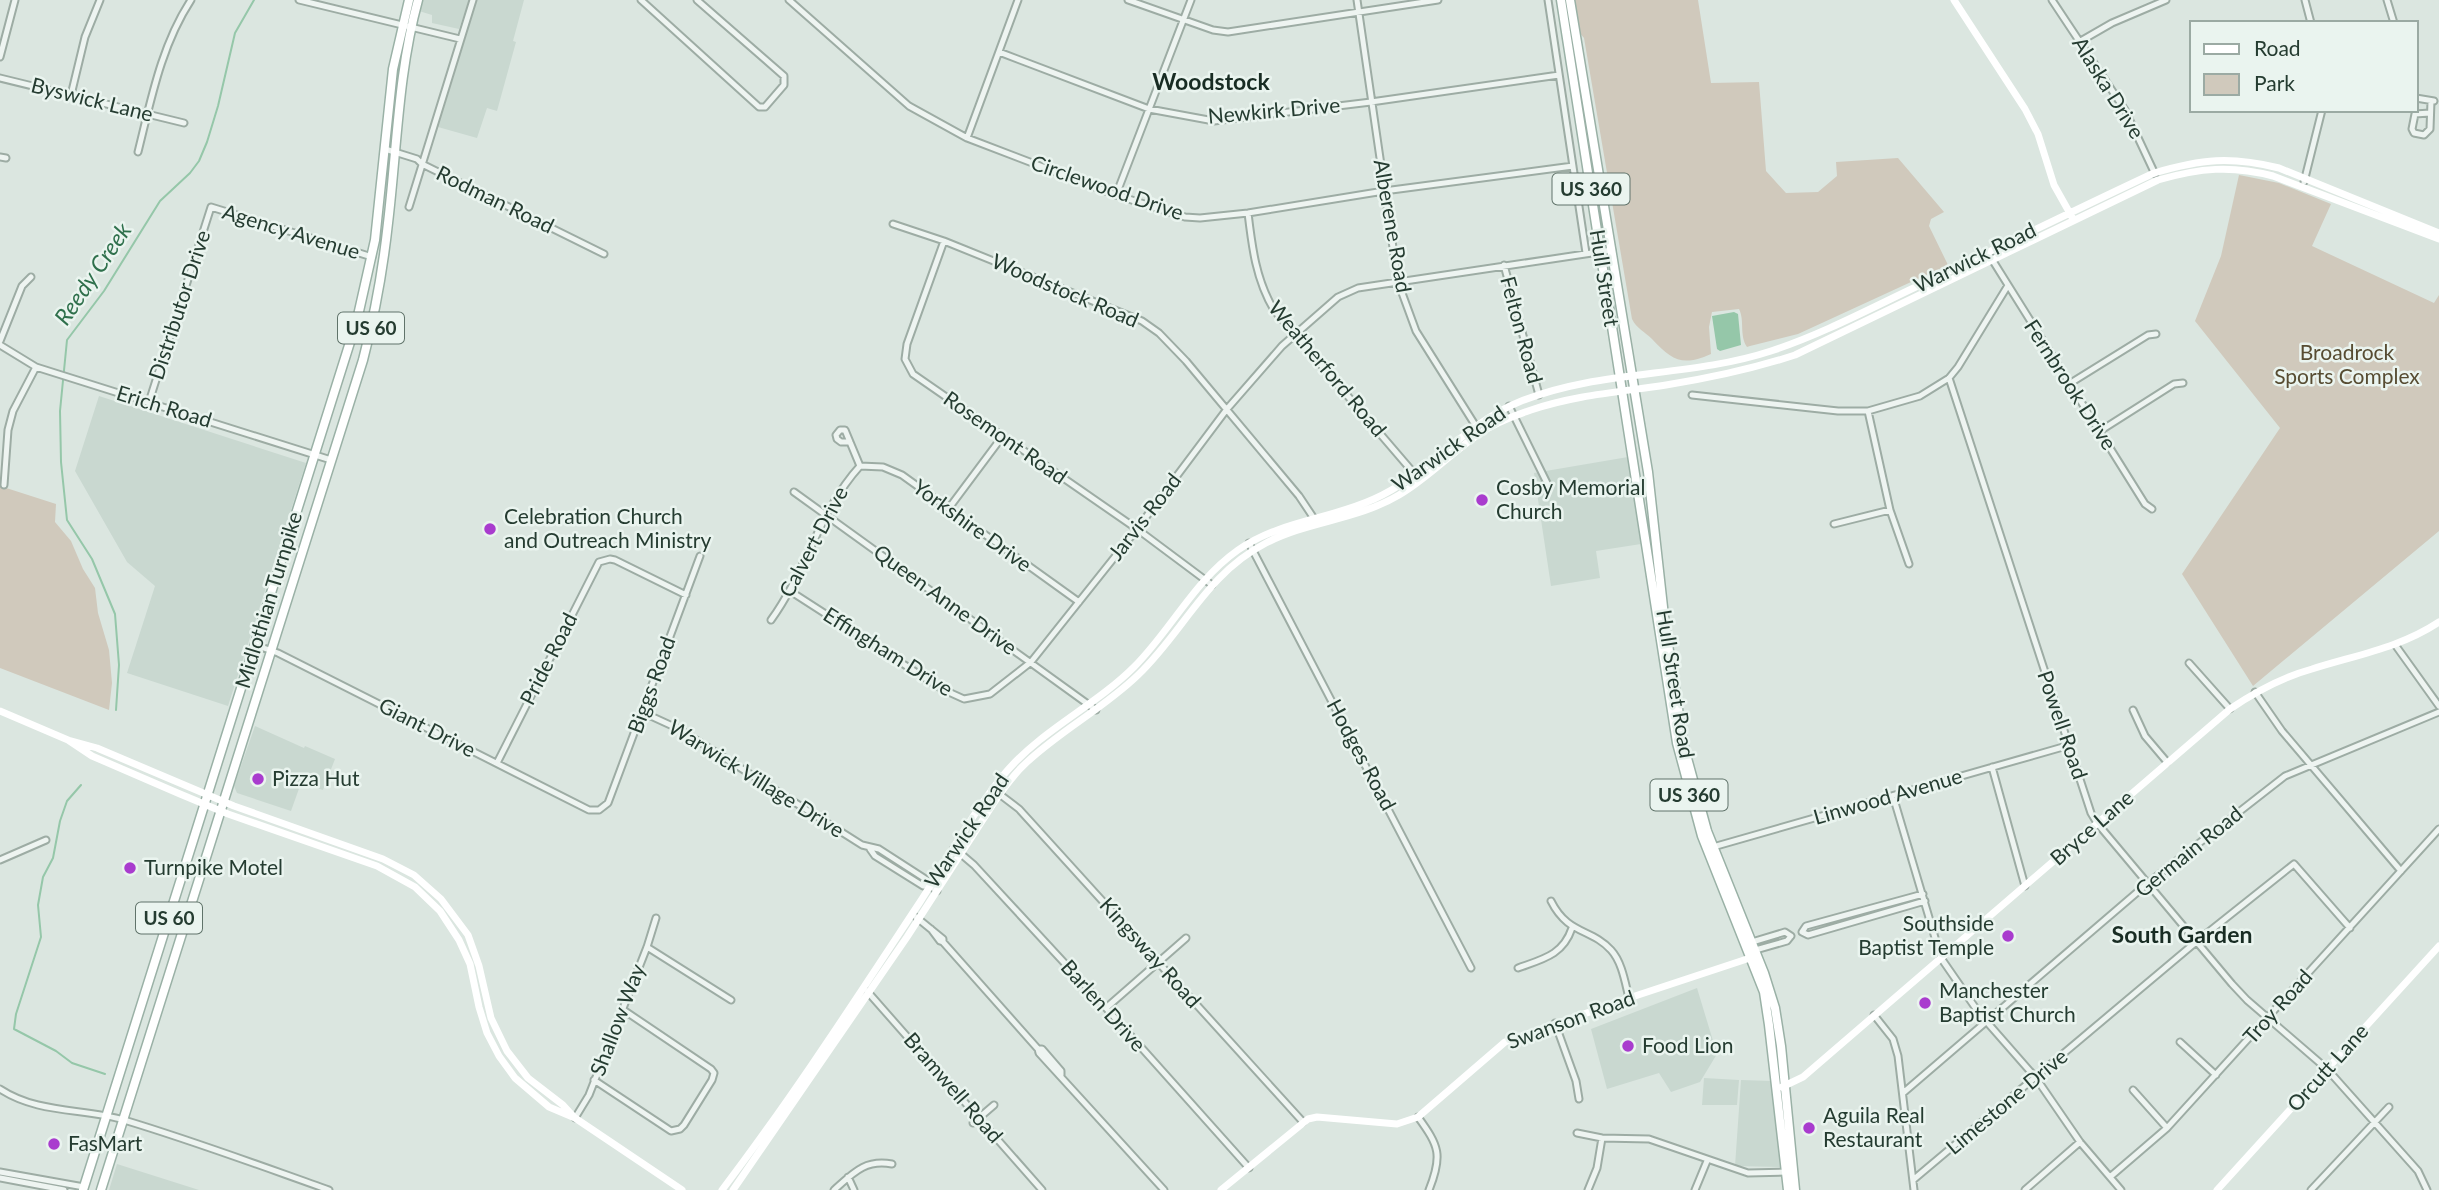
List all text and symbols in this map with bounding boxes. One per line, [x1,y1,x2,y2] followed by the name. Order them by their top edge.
[2190,21,2418,112] legend
[2068,32,2150,143] street label: Alaska Drive
[2254,35,2301,60] text: Road
[1152,67,1270,95] district label: Woodstock
[2254,70,2295,95] text: Park
[29,71,156,126] street label: Byswick Lane
[1207,91,1341,128] street label: Newkirk Drive
[1028,149,1187,224] street label: Circlewood Drive
[1369,157,1418,294] street label: Alberene Road
[433,159,558,238] street label: Rodman Road
[1552,174,1630,204] road number: US 360
[220,198,363,263] street label: Agency Avenue
[48,216,137,330] water label: Reedy Creek
[1909,216,2040,297] street label: Warwick Road
[143,227,215,382] street label: Distributor Drive
[1585,227,1626,329] street label: Hull Street
[988,247,1143,332] street label: Woodstock Road
[1496,273,1549,386] street label: Felton Road
[1264,295,1392,441] street label: Weatherford Road
[338,312,404,344] road number: US 60
[2020,314,2123,454] street label: Fernbrook Drive
[2274,339,2420,388] park label: Broadrock Sports Complex
[114,379,215,432] street label: Erich Road
[939,385,1072,489] street label: Rosemont Road
[1387,399,1510,496] street label: Warwick Road
[1102,468,1186,565] street label: Jarvis Road
[909,473,1037,576] street label: Yorkshire Drive
[1496,474,1646,523] place label: Cosby Memorial Church
[773,482,852,601] street label: Calvert Drive
[1474,492,1490,508] marker: Cosby Memorial Church
[504,503,711,552] place label: Celebration Church and Outreach Ministry
[229,508,306,691] street label: Midlothian Turnpike
[482,521,498,537] marker: Celebration Church and Outreach Ministry
[869,538,1022,659] street label: Queen Anne Drive
[819,601,958,701] street label: Effingham Drive
[514,608,581,709] street label: Pride Road
[1652,608,1701,760] street label: Hull Street Road
[622,633,680,736] street label: Biggs Road
[2033,667,2094,782] street label: Powell Road
[375,692,480,762] street label: Giant Drive
[1323,694,1402,814] street label: Hodges Road
[664,714,849,842] street label: Warwick Village Drive
[1810,762,1965,829] street label: Linwood Avenue
[272,765,360,790] place label: Pizza Hut
[918,768,1013,892] street label: Warwick Road
[250,771,266,787] marker: Pizza Hut
[1650,780,1728,810] road number: US 360
[2044,784,2138,870] street label: Bryce Lane
[2130,800,2247,902] street label: Germain Road
[144,854,283,879] place label: Turnpike Motel
[122,860,138,876] marker: Turnpike Motel
[1095,892,1207,1012] street label: Kingsway Road
[136,902,202,934] road number: US 60
[1858,910,1994,959] place label: Southside Baptist Temple
[2112,920,2252,948] district label: South Garden
[2000,928,2016,944] marker: Southside Baptist Temple
[1056,954,1152,1056] street label: Barlen Drive
[584,960,649,1079] street label: Shallow Way
[2237,964,2317,1048] street label: Troy Road
[1939,977,2076,1026] place label: Manchester Baptist Church
[1503,984,1638,1053] street label: Swanson Road
[1917,995,1933,1011] marker: Manchester Baptist Church
[2281,1018,2373,1116] street label: Orcutt Lane
[900,1027,1009,1147] street label: Bramwell Road
[1642,1032,1733,1057] place label: Food Lion
[1620,1038,1636,1054] marker: Food Lion
[1940,1043,2072,1159] street label: Limestone Drive
[1823,1102,1925,1151] place label: Aguila Real Restaurant
[1801,1120,1817,1136] marker: Aguila Real Restaurant
[68,1130,143,1155] place label: FasMart
[46,1136,62,1152] marker: FasMart

